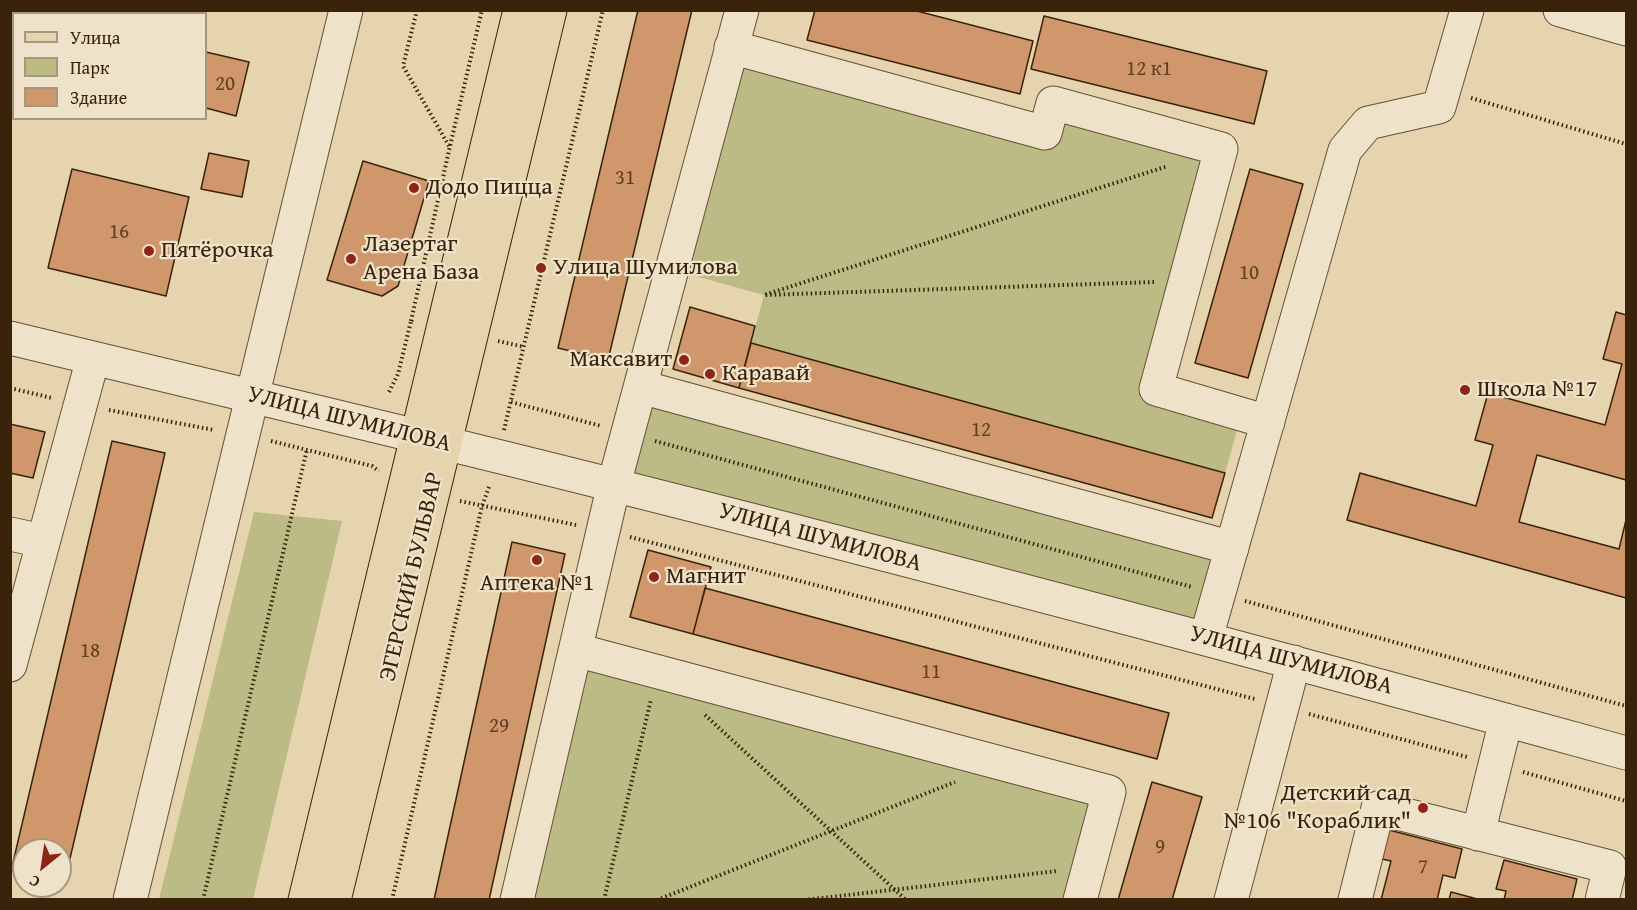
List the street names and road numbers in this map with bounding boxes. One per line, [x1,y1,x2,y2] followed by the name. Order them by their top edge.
[244,381,454,459] street label: УЛИЦА ШУМИЛОВА
[374,470,450,684] street label: ЭГЕРСКИЙ БУЛЬВАР
[715,497,925,579] street label: УЛИЦА ШУМИЛОВА
[1186,620,1396,702] street label: УЛИЦА ШУМИЛОВА

